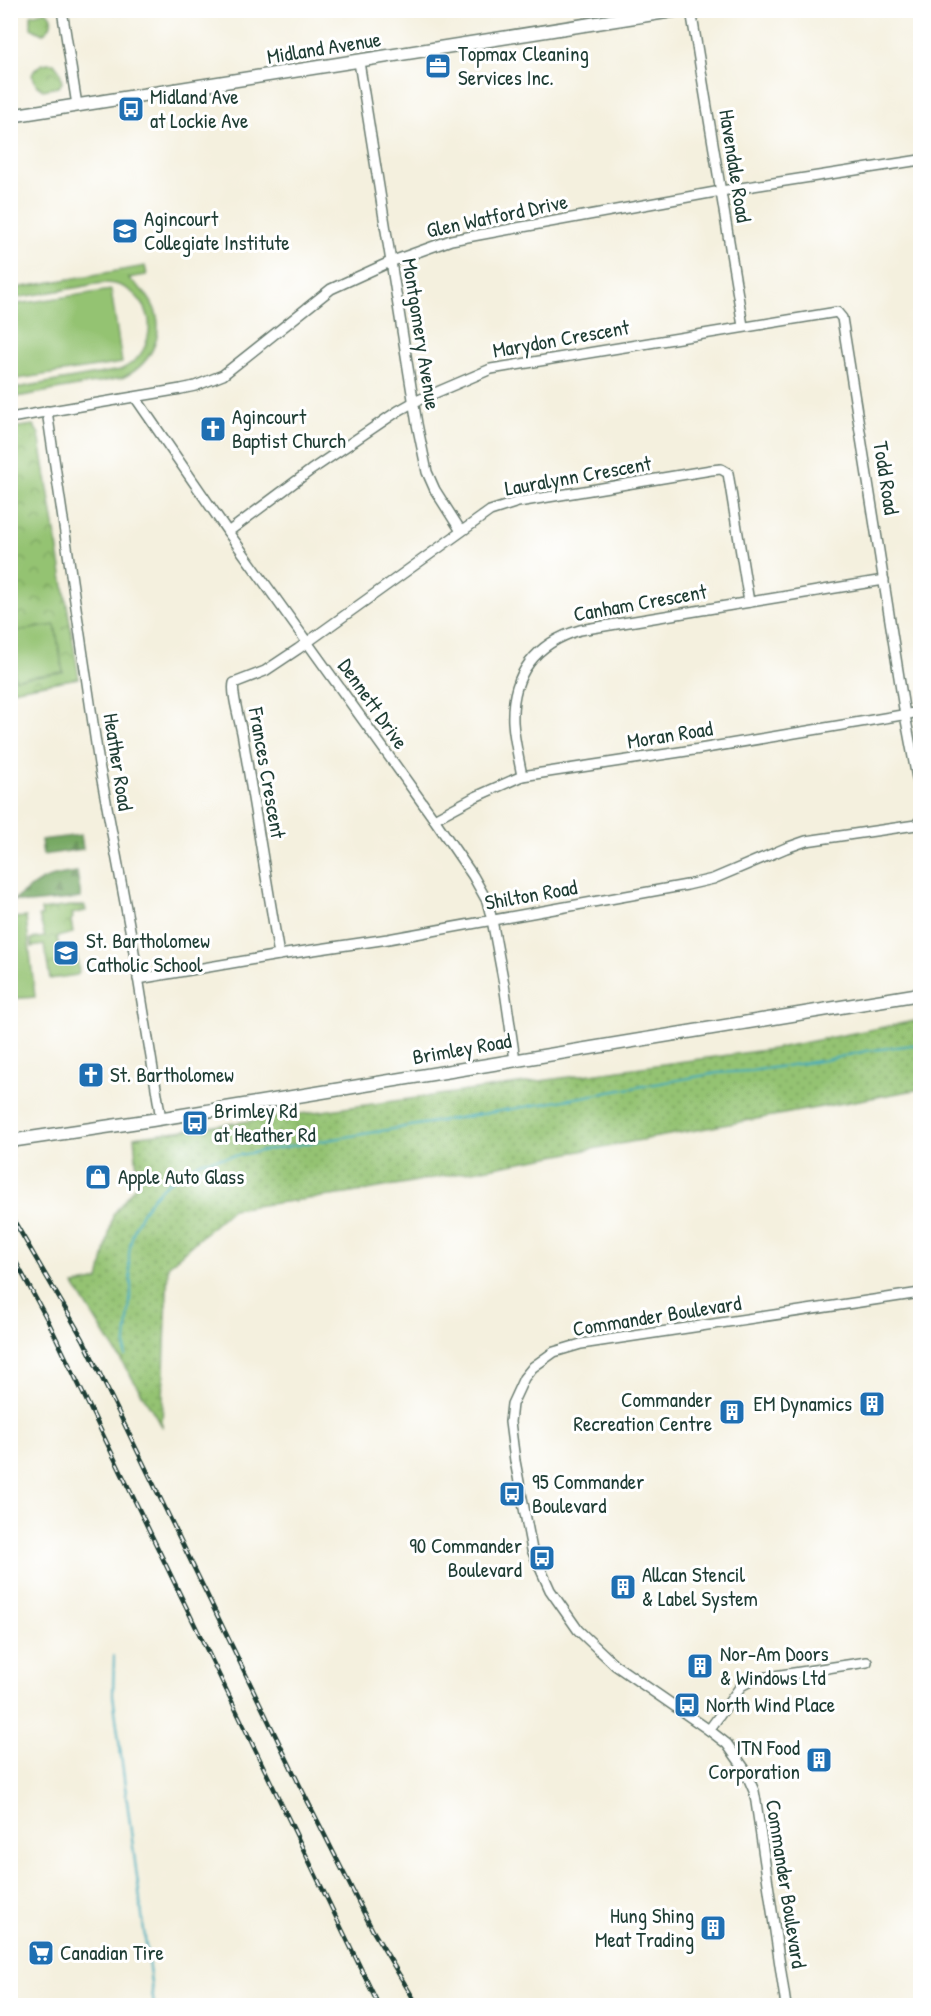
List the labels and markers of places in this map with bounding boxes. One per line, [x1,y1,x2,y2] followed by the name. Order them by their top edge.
[458,39,589,92] place label: Topmax Cleaning Services Inc.
[423,51,453,81] office icon: Topmax Cleaning Services Inc.
[150,82,248,135] place label: Midland Ave at Lockie Ave
[116,94,146,124] bus stop icon: Midland Ave at Lockie Ave
[144,204,290,257] place label: Agincourt Collegiate Institute
[110,216,140,246] school or university icon: Agincourt Collegiate Institute
[232,402,346,455] place label: Agincourt Baptist Church
[198,414,228,444] church icon: Agincourt Baptist Church
[86,926,210,979] place label: St. Bartholomew Catholic School
[51,938,81,968] school or university icon: St. Bartholomew Catholic School
[76,1060,106,1090] church icon: St. Bartholomew
[110,1060,234,1089] place label: St. Bartholomew
[214,1096,316,1149] place label: Brimley Rd at Heather Rd
[180,1108,210,1138] bus stop icon: Brimley Rd at Heather Rd
[83,1162,113,1192] shop icon: Apple Auto Glass
[118,1162,244,1191] place label: Apple Auto Glass
[574,1385,712,1438] place label: Commander Recreation Centre
[754,1389,852,1418] place label: EM Dynamics
[857,1389,887,1419] building icon: EM Dynamics
[717,1397,747,1427] building icon: Commander Recreation Centre
[532,1467,644,1520] place label: 95 Commander Boulevard
[497,1479,527,1509] bus stop icon: 95 Commander Boulevard
[409,1531,522,1584] place label: 90 Commander Boulevard
[527,1543,557,1573] bus stop icon: 90 Commander Boulevard
[642,1560,758,1613] place label: Allcan Stencil & Label System
[608,1572,638,1602] building icon: Allcan Stencil & Label System
[720,1639,829,1692] place label: Nor-Am Doors & Windows Ltd
[685,1651,715,1681] building icon: Nor-Am Doors & Windows Ltd
[672,1690,702,1720] bus stop icon: North Wind Place
[706,1690,835,1719] place label: North Wind Place
[708,1733,800,1786] place label: ITN Food Corporation
[804,1745,834,1775] building icon: ITN Food Corporation
[595,1901,694,1954] place label: Hung Shing Meat Trading
[698,1913,728,1943] building icon: Hung Shing Meat Trading
[26,1938,56,1968] supermarket icon: Canadian Tire
[60,1938,164,1967] place label: Canadian Tire

